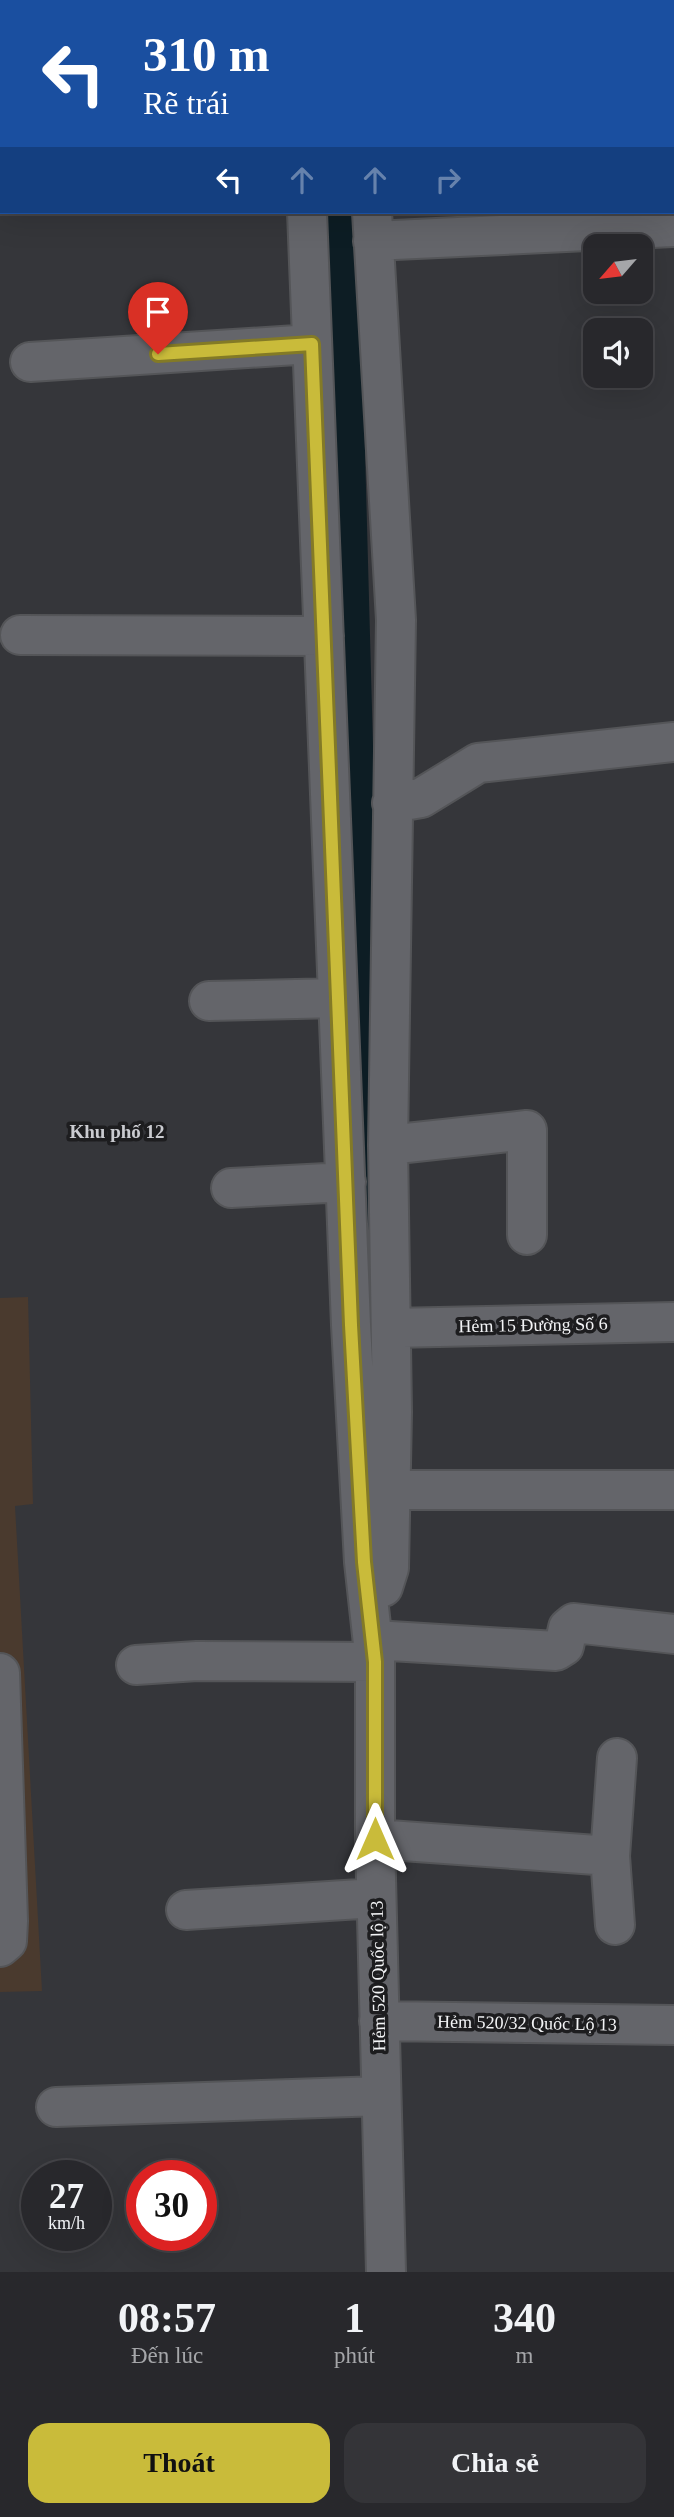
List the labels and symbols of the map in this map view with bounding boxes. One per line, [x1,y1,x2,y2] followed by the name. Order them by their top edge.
[583,234,653,304] north arrow
[128,282,188,354] pin
[69,1121,165,1142] district label: Khu phố 12
[458,1314,608,1336] street label: Hẻm 15 Đường Số 6
[338,1802,412,1876] position arrow
[367,1900,389,2052] street label: Hẻm 520 Quốc lộ 13
[437,2011,617,2035] street label: Hẻm 520/32 Quốc Lộ 13
[126,2160,217,2251] speed limit sign: 30

